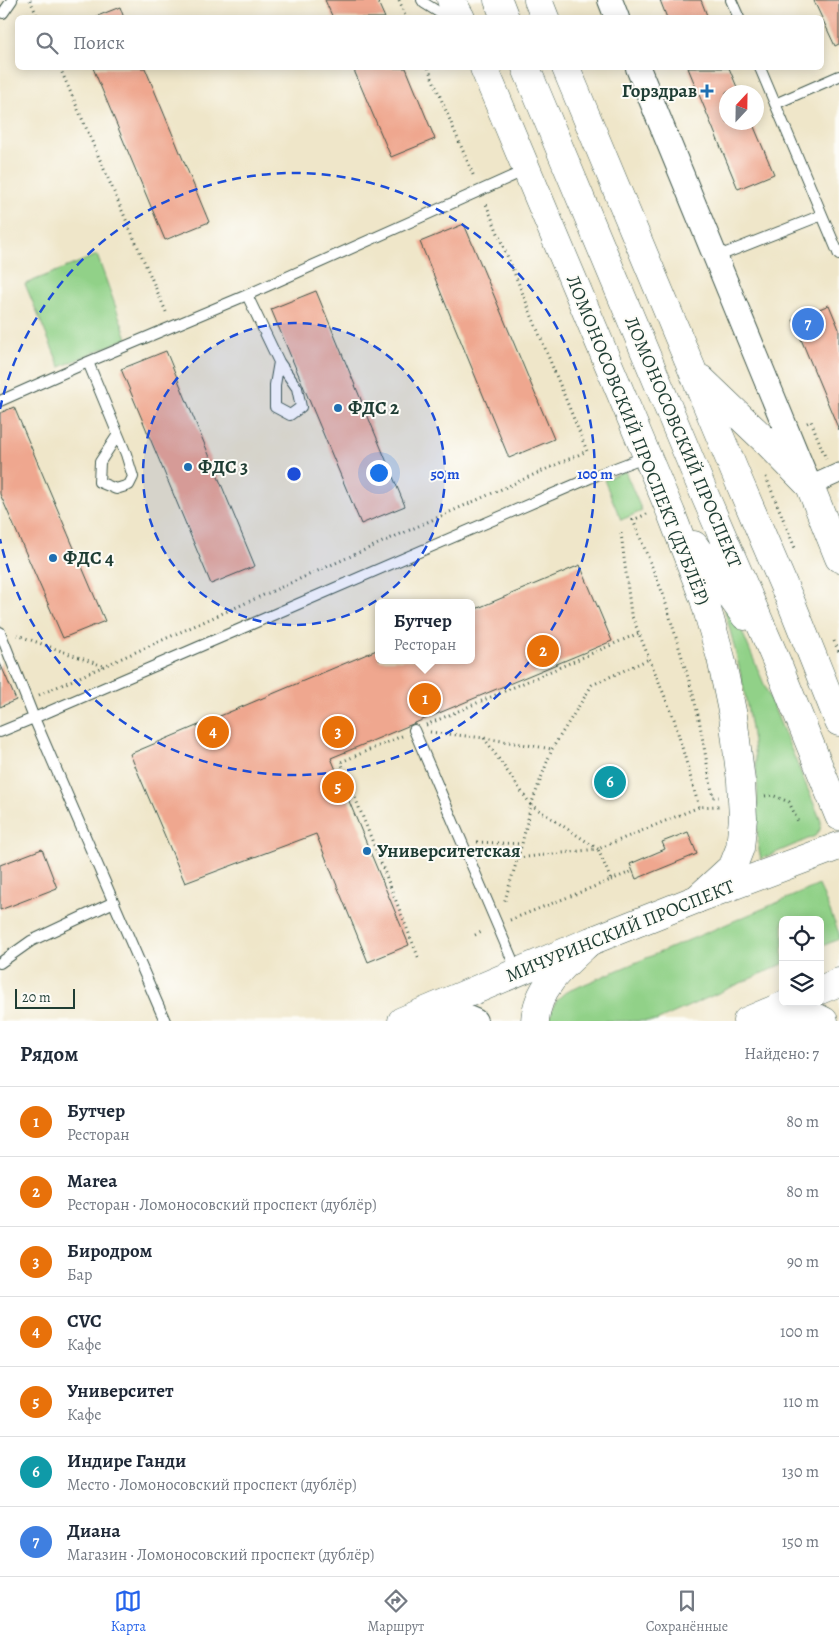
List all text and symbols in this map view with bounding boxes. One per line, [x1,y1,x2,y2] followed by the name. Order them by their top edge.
[15,15,824,70] search box
[33,29,61,57] icon: search
[73,30,125,56] text: Поиск
[622,78,697,104] place label: Горздрав
[701,85,713,97] marker: Горздрав
[719,85,764,130] north arrow
[561,272,715,608] street label: ЛОМОНОСОВСКИЙ ПРОСПЕКТ (ДУБЛЁР)
[792,305,824,343] pin: 7
[620,313,746,571] street label: ЛОМОНОСОВСКИЙ ПРОСПЕКТ
[348,395,399,421] place label: ФДС 2
[332,402,344,414] marker: ФДС 2
[198,454,248,480] place label: ФДС 3
[366,460,392,486] your location
[182,461,194,473] marker: ФДС 3
[430,464,460,484] text: 50 m
[577,464,613,484] text: 100 m
[285,465,303,483] centre of rings
[63,545,114,571] place label: ФДС 4
[47,552,59,564] marker: ФДС 4
[375,599,475,664] popup
[394,608,452,634] text: Бутчер
[527,632,559,670] pin: 2
[394,634,456,656] text: Ресторан
[409,680,441,718] pin: 1
[197,713,229,751] pin: 4
[322,713,354,751] pin: 3
[594,763,626,801] pin: 6
[322,768,354,806] pin: 5
[377,838,521,864] place label: Университетская
[361,845,373,857] marker: Университетская
[502,873,739,989] street label: МИЧУРИНСКИЙ ПРОСПЕКТ
[779,916,824,1006] map controls
[779,916,824,961] button: locate
[779,961,824,1006] button: layers
[15,986,75,1009] scale bar
[22,988,51,1007] text: 20 m
[20,1040,78,1068] text: Рядом
[744,1043,819,1065] text: Найдено: 7
[67,1098,125,1124] text: Бутчер
[33,1111,39,1133] text: 1
[786,1111,819,1133] text: 80 m
[67,1124,130,1146] text: Ресторан
[67,1168,118,1194] text: Marea
[32,1181,40,1203] text: 2
[786,1181,819,1203] text: 80 m
[67,1194,377,1216] text: Ресторан · Ломоносовский проспект (дублёр)
[67,1238,152,1264] text: Биродром
[33,1251,39,1273] text: 3
[787,1251,819,1273] text: 90 m
[67,1264,92,1286] text: Бар
[67,1308,102,1334] text: CVC
[32,1321,40,1343] text: 4
[780,1321,819,1343] text: 100 m
[67,1334,101,1356] text: Кафе
[67,1378,174,1404] text: Университет
[33,1391,39,1413] text: 5
[783,1391,819,1413] text: 110 m
[67,1404,101,1426] text: Кафе
[67,1448,186,1474] text: Индире Ганди
[32,1461,40,1483] text: 6
[782,1461,819,1483] text: 130 m
[67,1474,357,1496] text: Место · Ломоносовский проспект (дублёр)
[67,1518,121,1544] text: Диана
[33,1531,39,1553] text: 7
[782,1531,819,1553] text: 150 m
[67,1544,374,1566] text: Магазин · Ломоносовский проспект (дублёр)
[111,1587,146,1636] tab: Карта
[368,1587,424,1636] tab: Маршрут
[646,1587,728,1636] tab: Сохранённые

